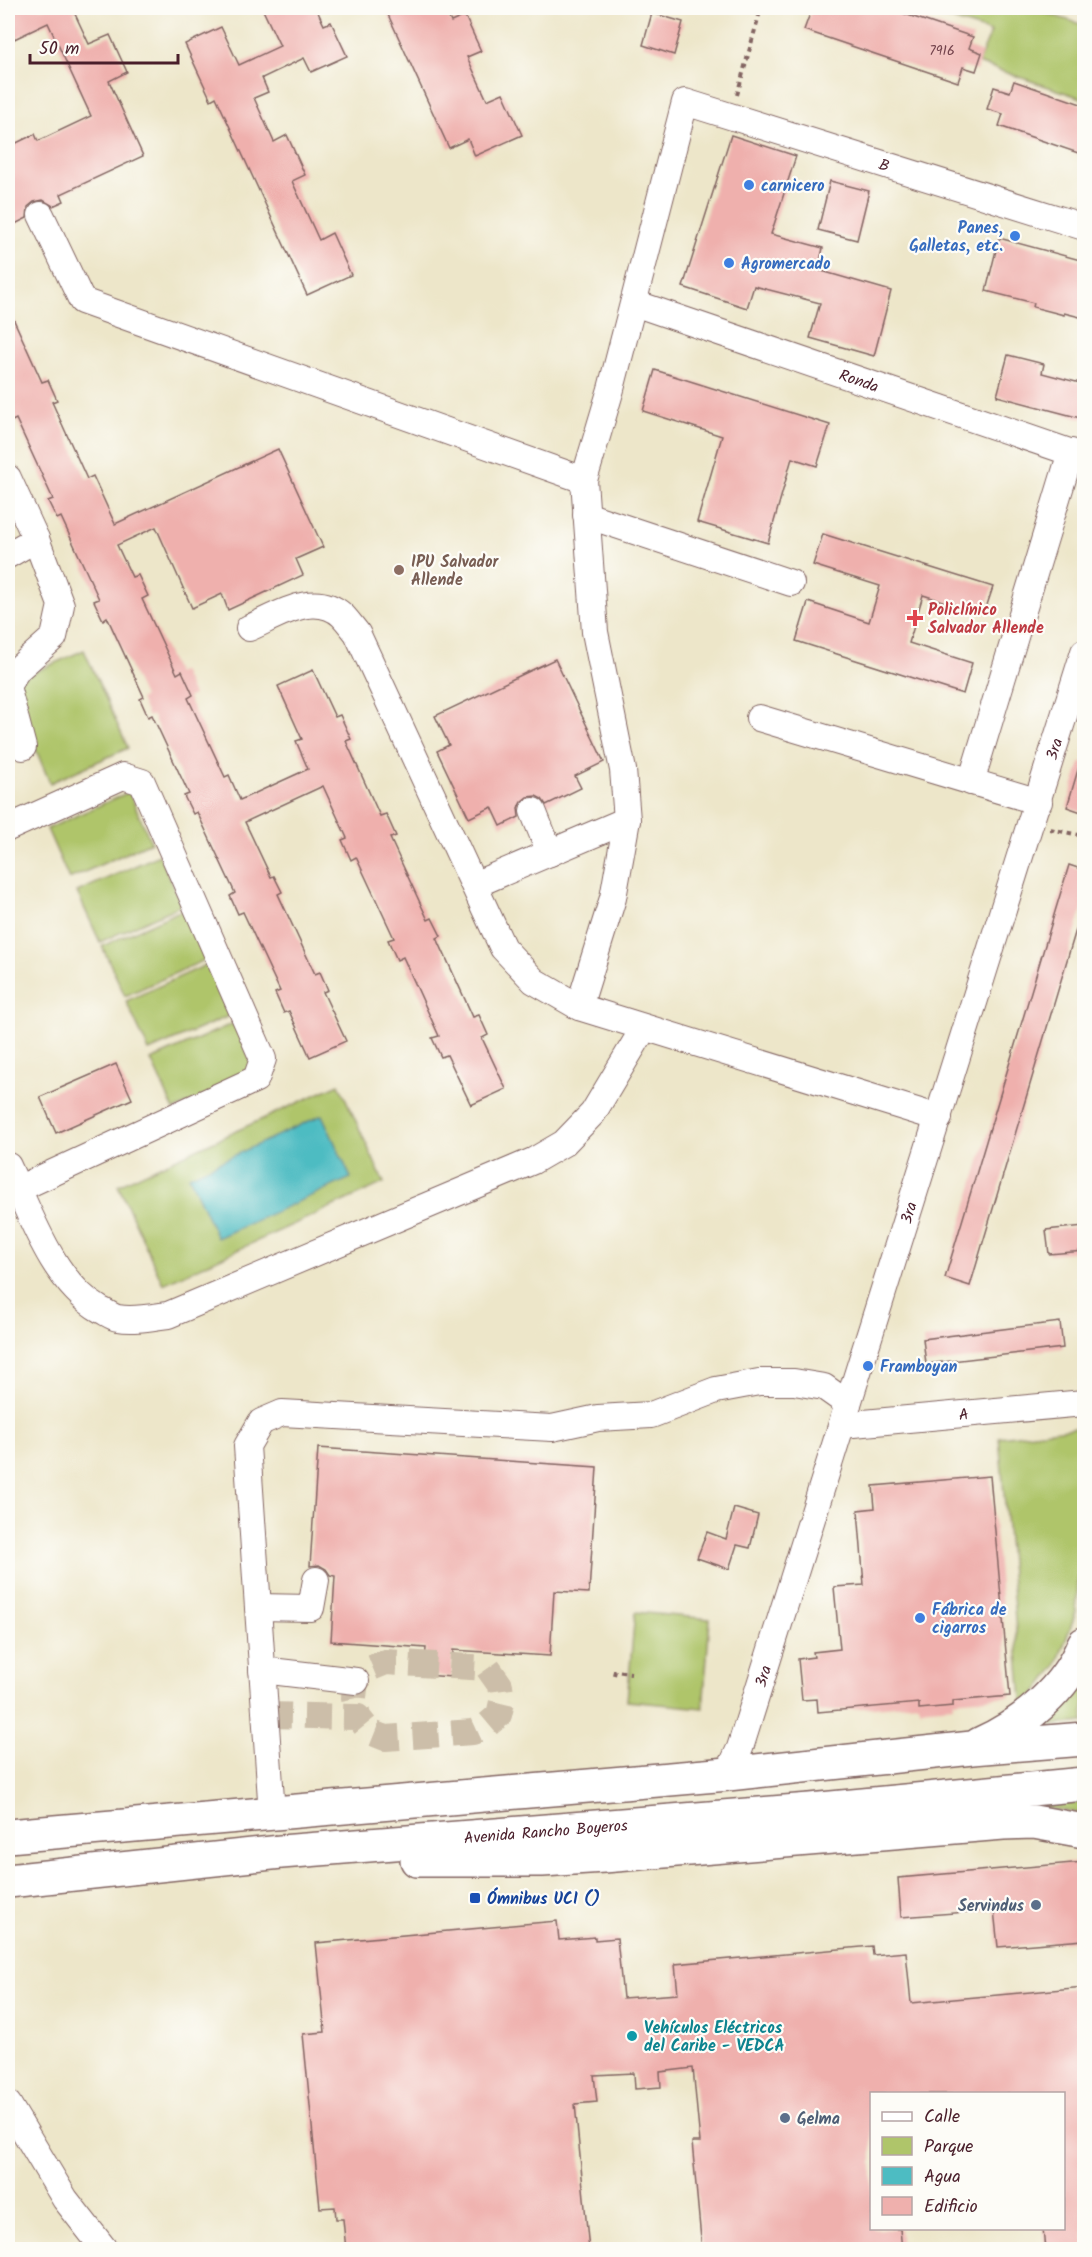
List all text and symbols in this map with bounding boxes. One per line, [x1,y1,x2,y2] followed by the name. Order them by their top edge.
[30,27,178,65] scale bar
[39,35,79,64] text: 50 m
[929,40,955,62] house number: 7916
[875,152,893,179] street label: B
[761,174,825,199] place label: carnicero
[742,178,756,192] marker: carnicero
[909,216,1003,259] place label: Panes, Galletas, etc.
[1008,229,1022,243] marker: Panes, Galletas, etc.
[741,252,830,277] place label: Agromercado
[722,256,736,270] marker: Agromercado
[835,363,882,400] street label: Ronda
[411,550,499,593] place label: IPU Salvador Allende
[392,563,406,577] marker: IPU Salvador Allende
[928,598,1044,641] place label: Policlínico Salvador Allende
[906,609,924,627] marker: Policlínico Salvador Allende
[1040,735,1070,763] street label: 3ra
[894,1199,925,1227] street label: 3ra
[880,1355,958,1380] place label: Framboyan
[861,1359,875,1373] marker: Framboyan
[958,1403,970,1428] street label: A
[932,1598,1007,1641] place label: Fábrica de cigarros
[913,1611,927,1625] marker: Fábrica de cigarros
[749,1662,779,1691] street label: 3ra
[463,1814,629,1851] street label: Avenida Rancho Boyeros
[487,1887,600,1912] place label: Ómnibus UCI ()
[468,1891,482,1905] marker: Ómnibus UCI ()
[958,1894,1025,1919] place label: Servindus
[1029,1898,1043,1912] marker: Servindus
[644,2016,784,2059] place label: Vehículos Eléctricos del Caribe - VEDCA
[625,2029,639,2043] marker: Vehículos Eléctricos del Caribe - VEDCA
[870,2092,1065,2230] legend
[924,2103,960,2132] text: Calle
[797,2107,840,2132] place label: Gelma
[778,2111,792,2125] marker: Gelma
[924,2133,973,2162] text: Parque
[924,2163,961,2192] text: Agua
[924,2193,978,2222] text: Edificio

